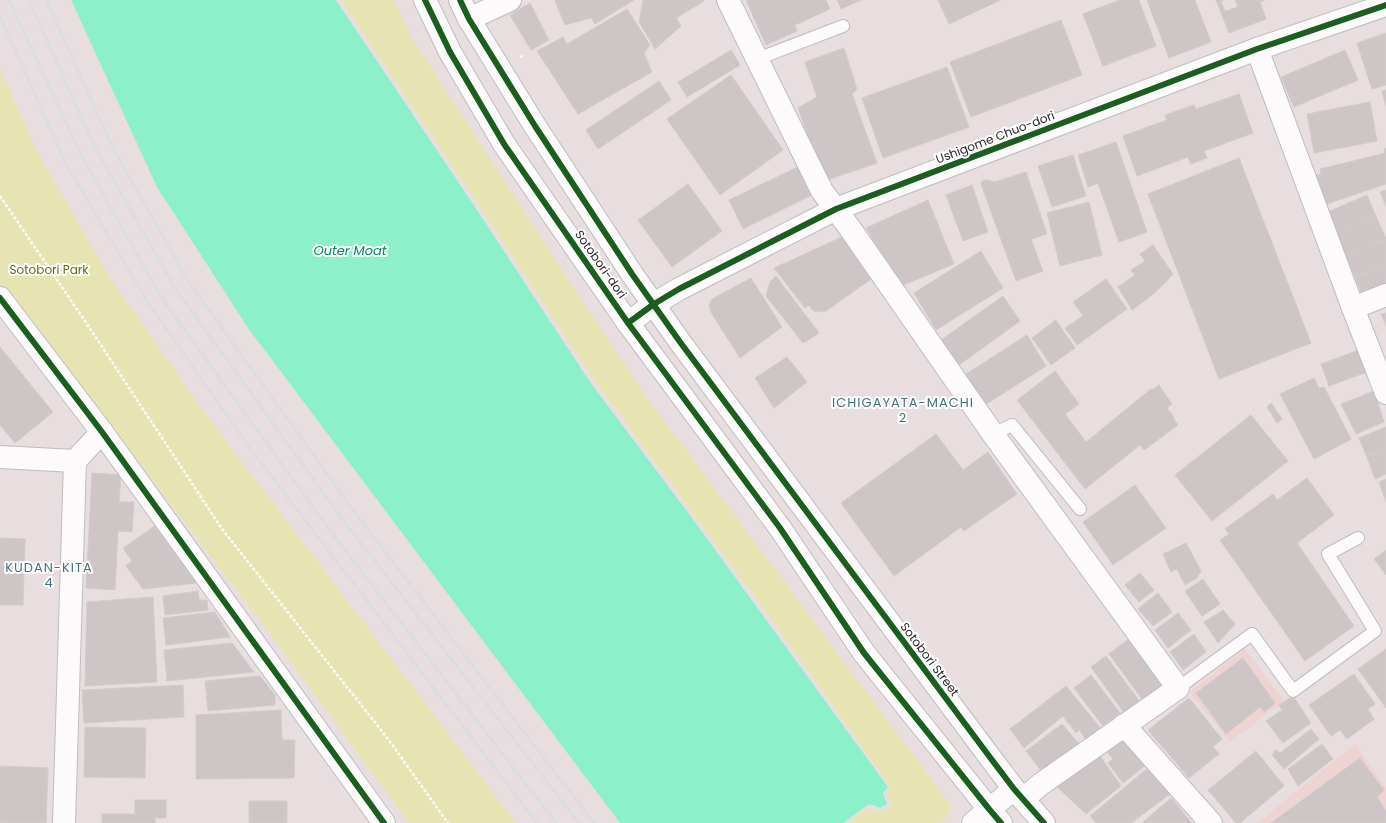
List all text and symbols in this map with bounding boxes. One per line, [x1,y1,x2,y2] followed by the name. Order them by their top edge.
[933,106,1057,168] street label: Ushigome Chuo-dori
[571,226,631,302] street label: Sotobori-dori
[313,241,387,260] water label: Outer Moat
[10,261,89,278] park label: Sotobori Park
[832,393,974,427] district label: ICHIGAYATA-MACHI 2
[5,558,93,592] district label: KUDAN-KITA 4
[897,619,963,699] street label: Sotobori Street

